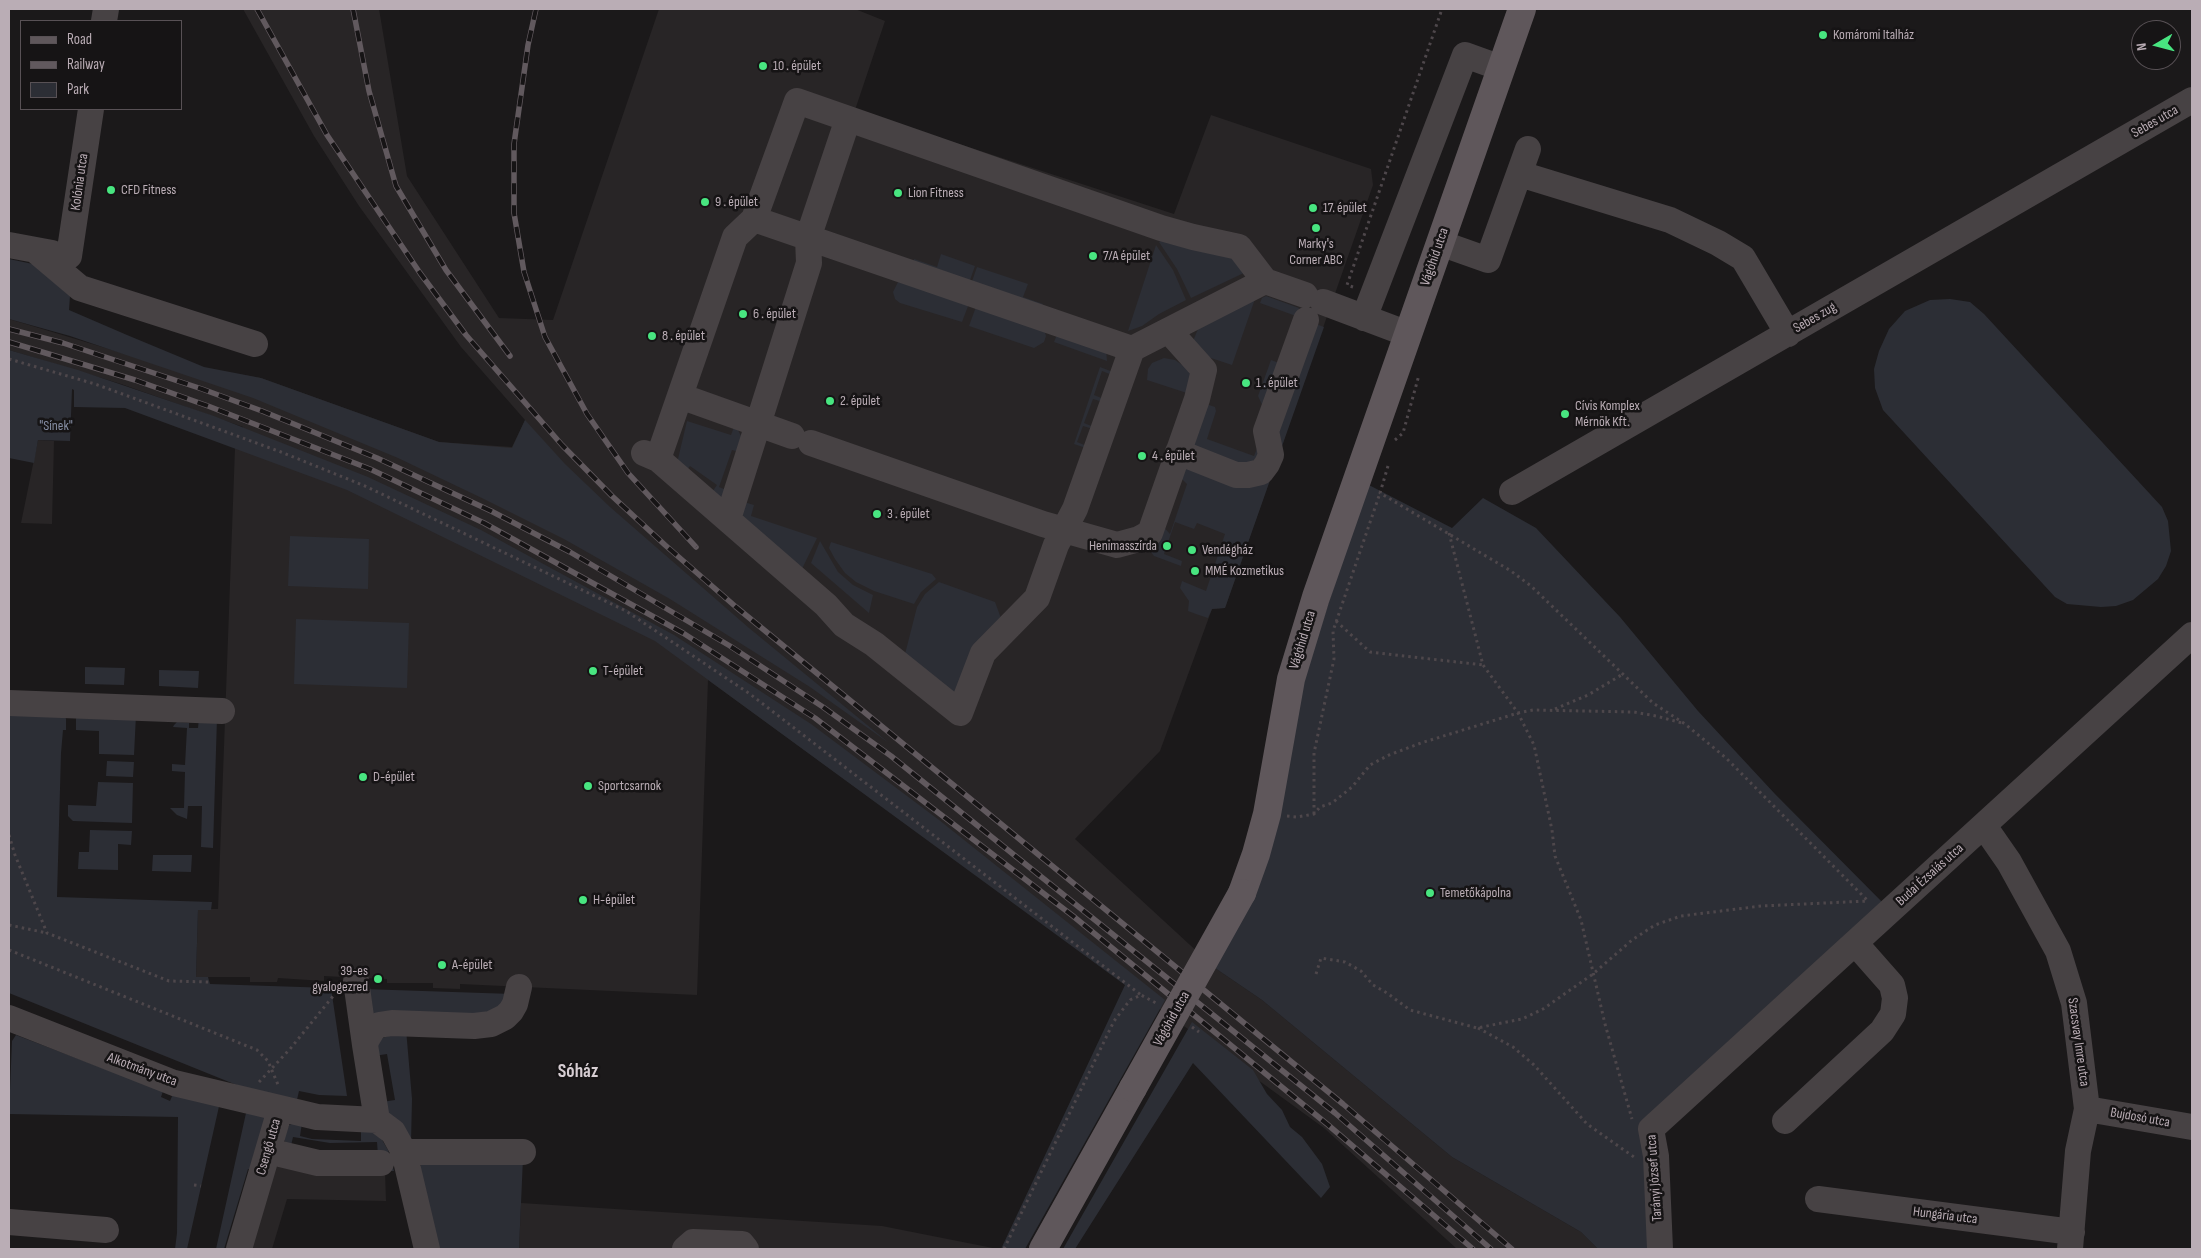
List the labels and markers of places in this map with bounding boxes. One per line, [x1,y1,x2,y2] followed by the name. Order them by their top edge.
[1833,27,1914,43] place label: Komáromi Italház
[1817,29,1829,41] marker: Komáromi Italház
[773,58,821,74] place label: 10 . épület
[757,60,769,72] marker: 10 . épület
[121,182,176,198] place label: CFD Fitness
[105,184,117,196] marker: CFD Fitness
[908,185,964,201] place label: Lion Fitness
[892,187,904,199] marker: Lion Fitness
[715,194,758,210] place label: 9 . épület
[699,196,711,208] marker: 9 . épület
[1323,200,1367,216] place label: 17. épület
[1307,202,1319,214] marker: 17. épület
[1310,222,1322,234] marker: Marky's Corner ABC
[1289,236,1343,268] place label: Marky's Corner ABC
[1103,248,1150,264] place label: 7/A épület
[1087,250,1099,262] marker: 7/A épület
[753,306,796,322] place label: 6 . épület
[737,308,749,320] marker: 6 . épület
[662,328,705,344] place label: 8 . épület
[646,330,658,342] marker: 8 . épület
[1256,375,1298,391] place label: 1 . épület
[1240,377,1252,389] marker: 1 . épület
[840,393,880,409] place label: 2. épület
[824,395,836,407] marker: 2. épület
[1575,398,1640,431] place label: Cívis Komplex Mérnök Kft.
[1559,408,1571,420] marker: Cívis Komplex Mérnök Kft.
[1152,448,1195,464] place label: 4 . épület
[1136,450,1148,462] marker: 4 . épület
[887,506,930,522] place label: 3 . épület
[871,508,883,520] marker: 3 . épület
[1089,538,1157,554] place label: Henimasszírda
[1161,540,1173,552] marker: Henimasszírda
[1202,542,1253,558] place label: Vendégház
[1186,544,1198,556] marker: Vendégház
[1205,563,1284,579] place label: MMÉ Kozmetikus
[1189,565,1201,577] marker: MMÉ Kozmetikus
[603,663,643,679] place label: T-épület
[587,665,599,677] marker: T-épület
[373,769,415,785] place label: D-épület
[357,771,369,783] marker: D-épület
[598,778,661,794] place label: Sportcsarnok
[582,780,594,792] marker: Sportcsarnok
[1440,885,1511,901] place label: Temetőkápolna
[1424,887,1436,899] marker: Temetőkápolna
[593,892,635,908] place label: H-épület
[577,894,589,906] marker: H-épület
[452,957,493,973] place label: A-épület
[436,959,448,971] marker: A-épület
[312,963,368,996] place label: 39-es gyalogezred
[372,973,384,985] marker: 39-es gyalogezred

